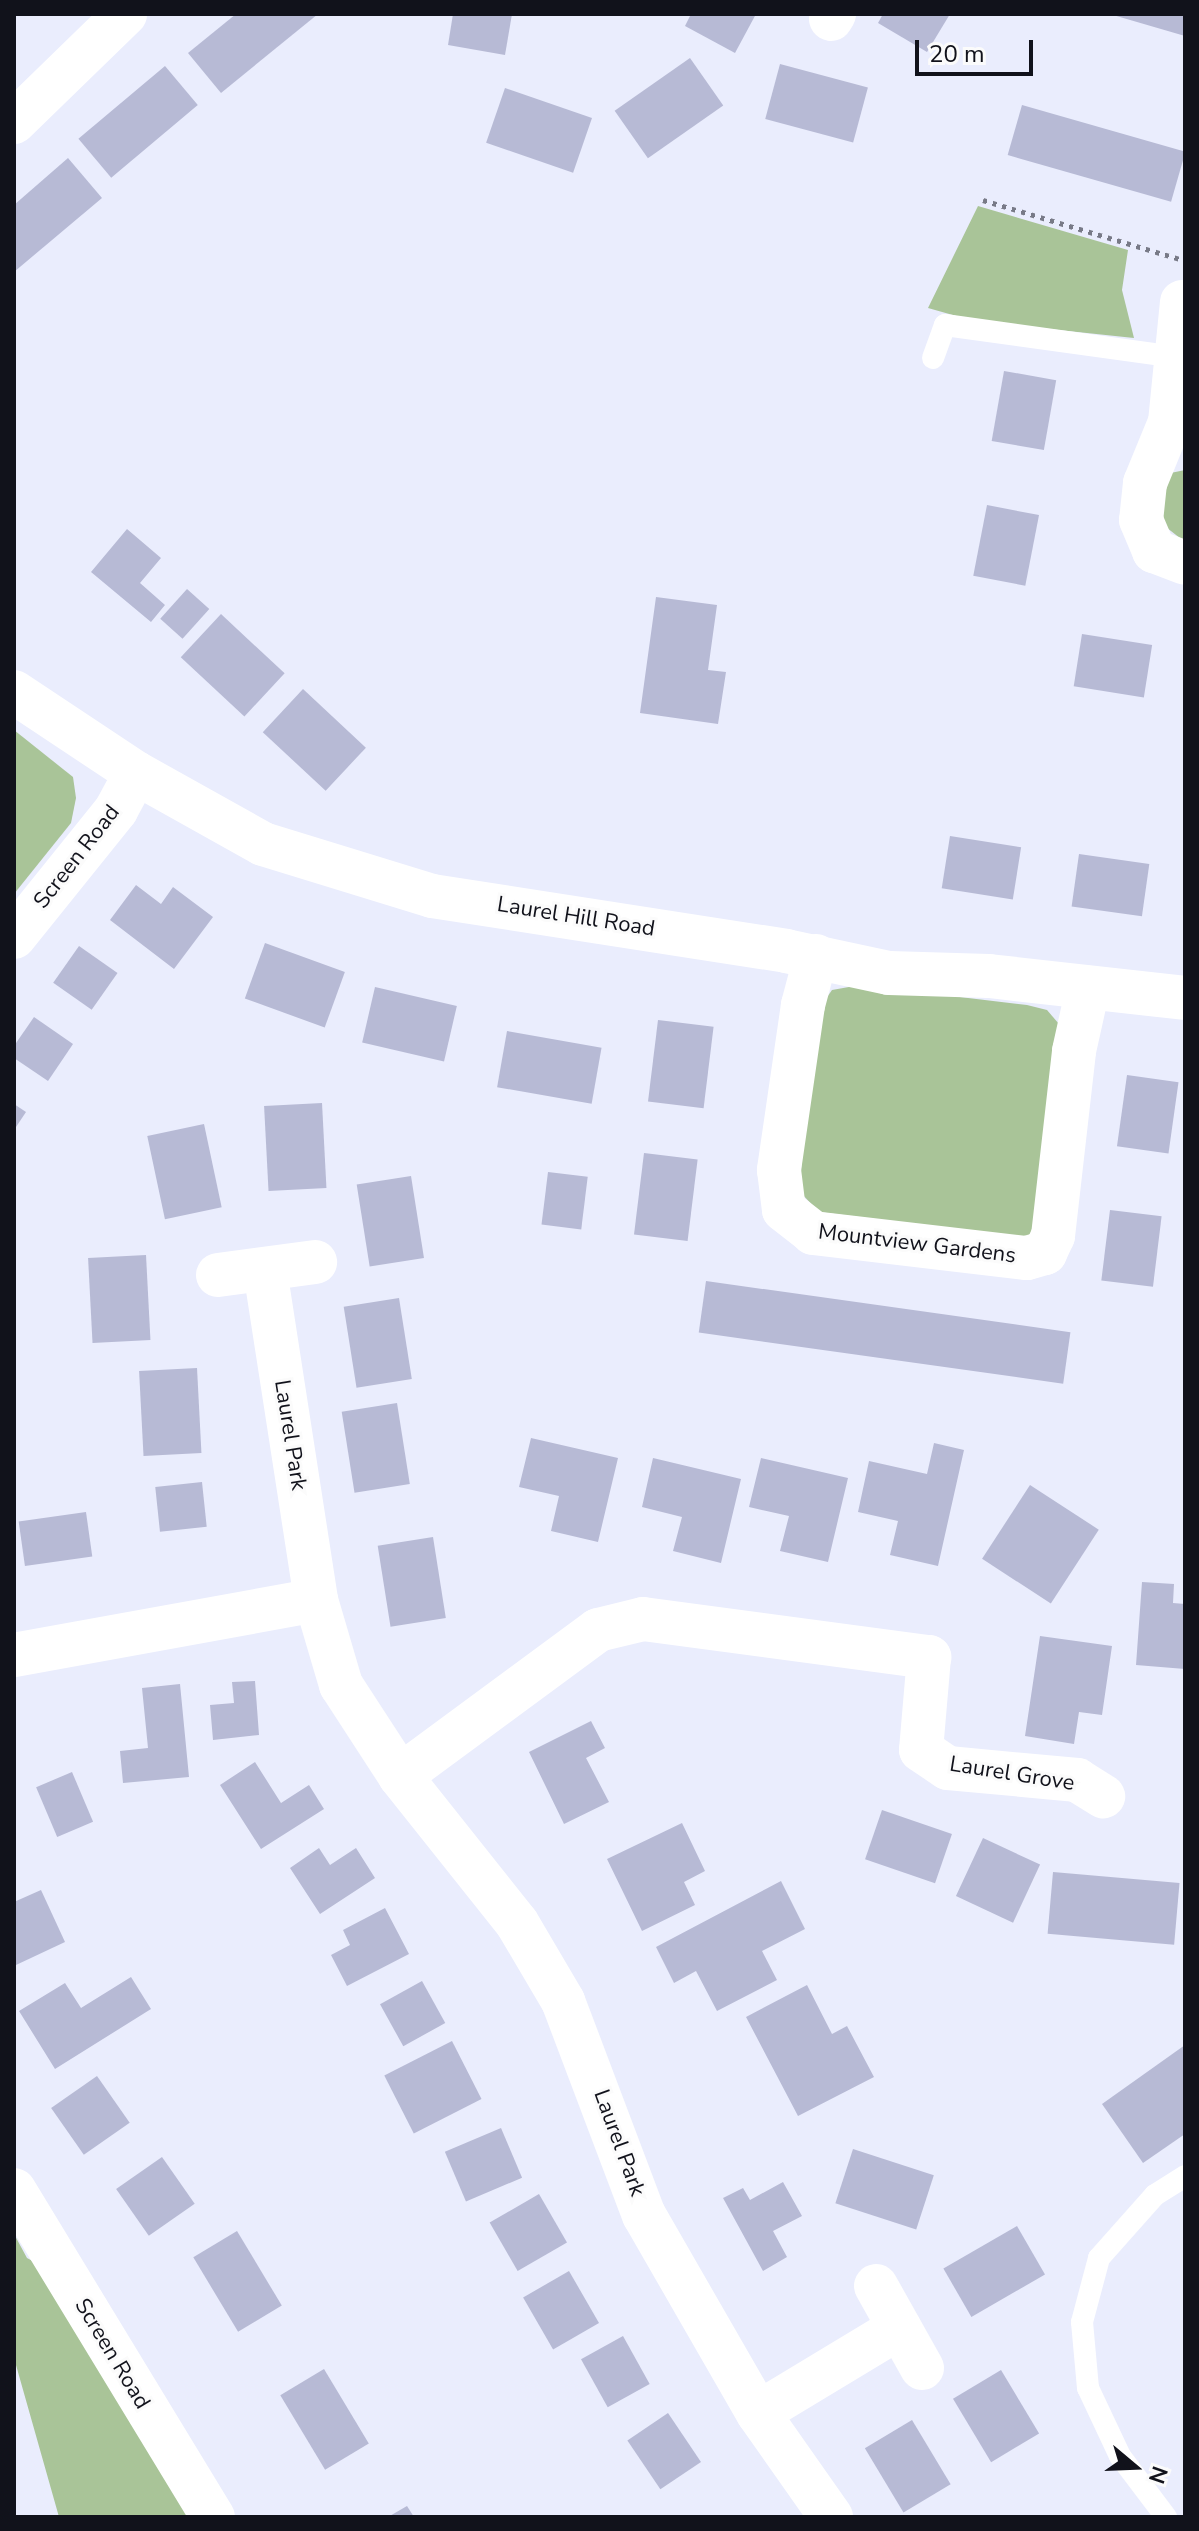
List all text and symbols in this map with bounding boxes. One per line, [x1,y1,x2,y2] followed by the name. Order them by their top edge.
[919,24,1037,74] scale bar
[929,38,985,70] text: 20 m
[28,800,126,914] street label: Screen Road
[495,892,657,942] street label: Laurel Hill Road
[817,1219,1017,1269] street label: Mountview Gardens
[268,1378,312,1492] street label: Laurel Park
[948,1751,1076,1797] street label: Laurel Grove
[588,2086,650,2200] street label: Laurel Park
[69,2294,155,2414] street label: Screen Road
[1095,2427,1175,2507] north arrow
[1141,2462,1175,2487] text: N

